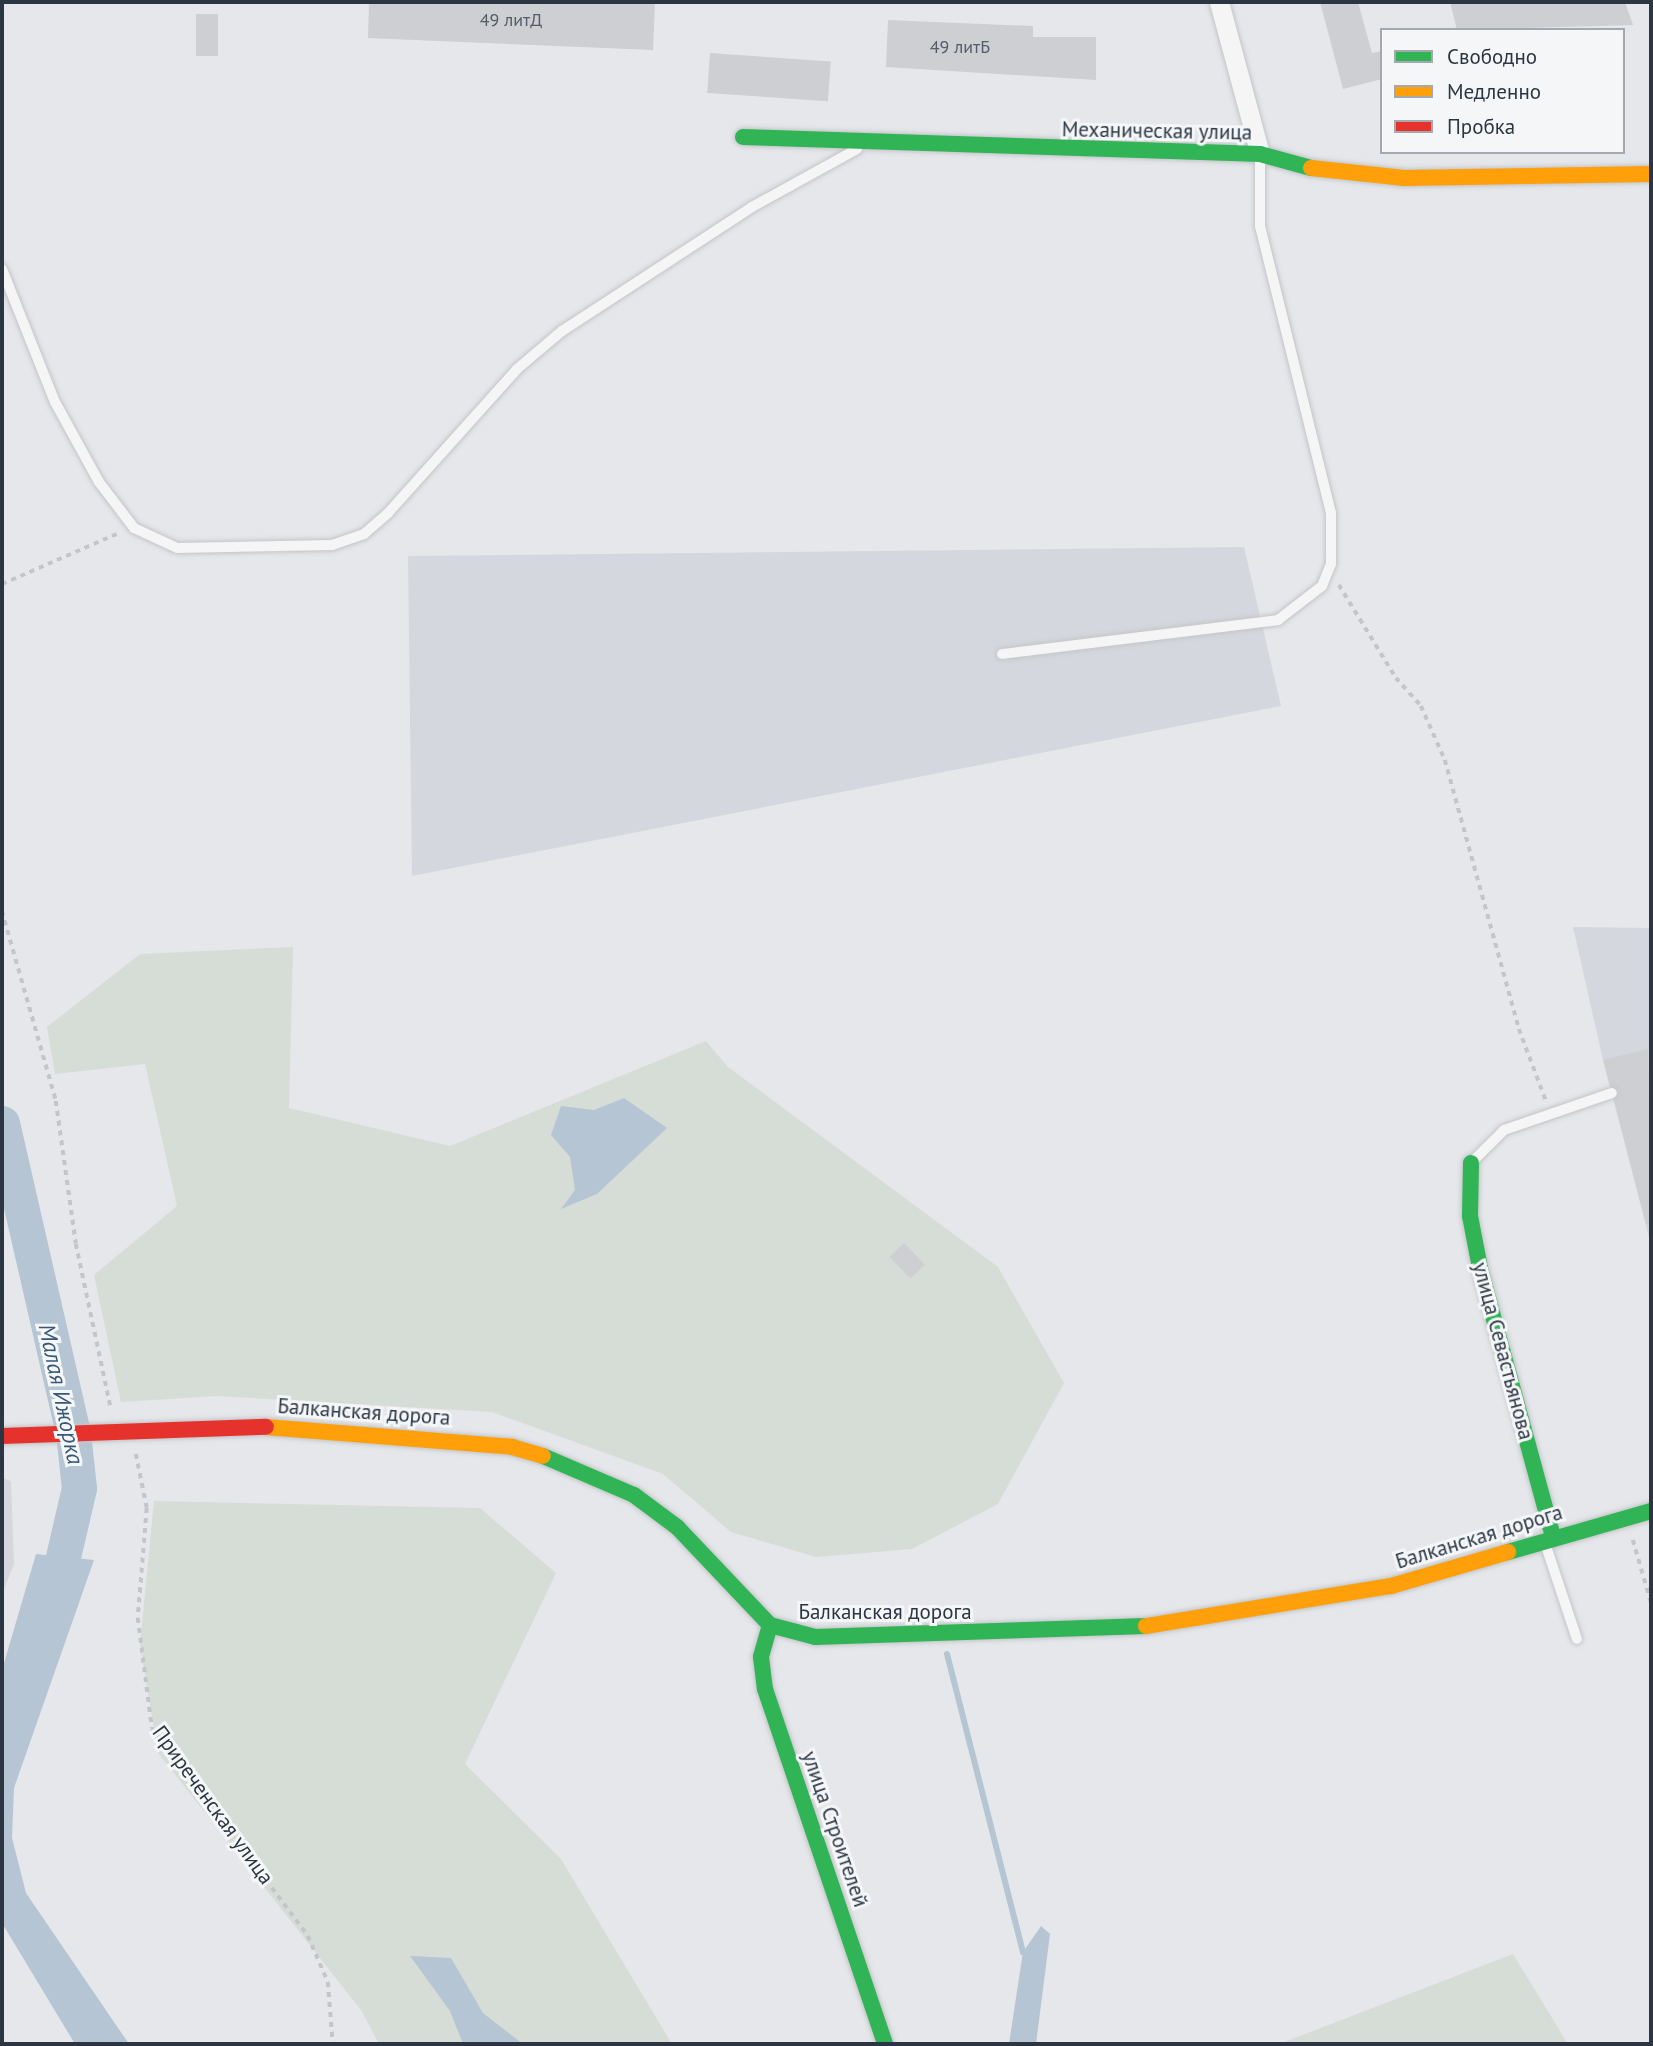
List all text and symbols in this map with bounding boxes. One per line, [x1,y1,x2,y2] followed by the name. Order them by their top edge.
[480,9,542,31] house number: 49 литД
[1380,28,1625,154] legend
[930,36,990,58] house number: 49 литБ
[1447,43,1537,70] text: Свободно
[1447,78,1541,105] text: Медленно
[1447,113,1515,140] text: Пробка
[1062,117,1252,145] street label: Механическая улица
[1467,1260,1539,1442] street label: улица Севастьянова
[33,1321,89,1467] water label: Малая Ижорка
[277,1393,451,1431] street label: Балканская дорога
[1392,1500,1566,1574] street label: Балканская дорога
[798,1599,972,1625] street label: Балканская дорога
[147,1721,279,1889] street label: Приреченская улица
[797,1748,873,1910] street label: улица Строителей

